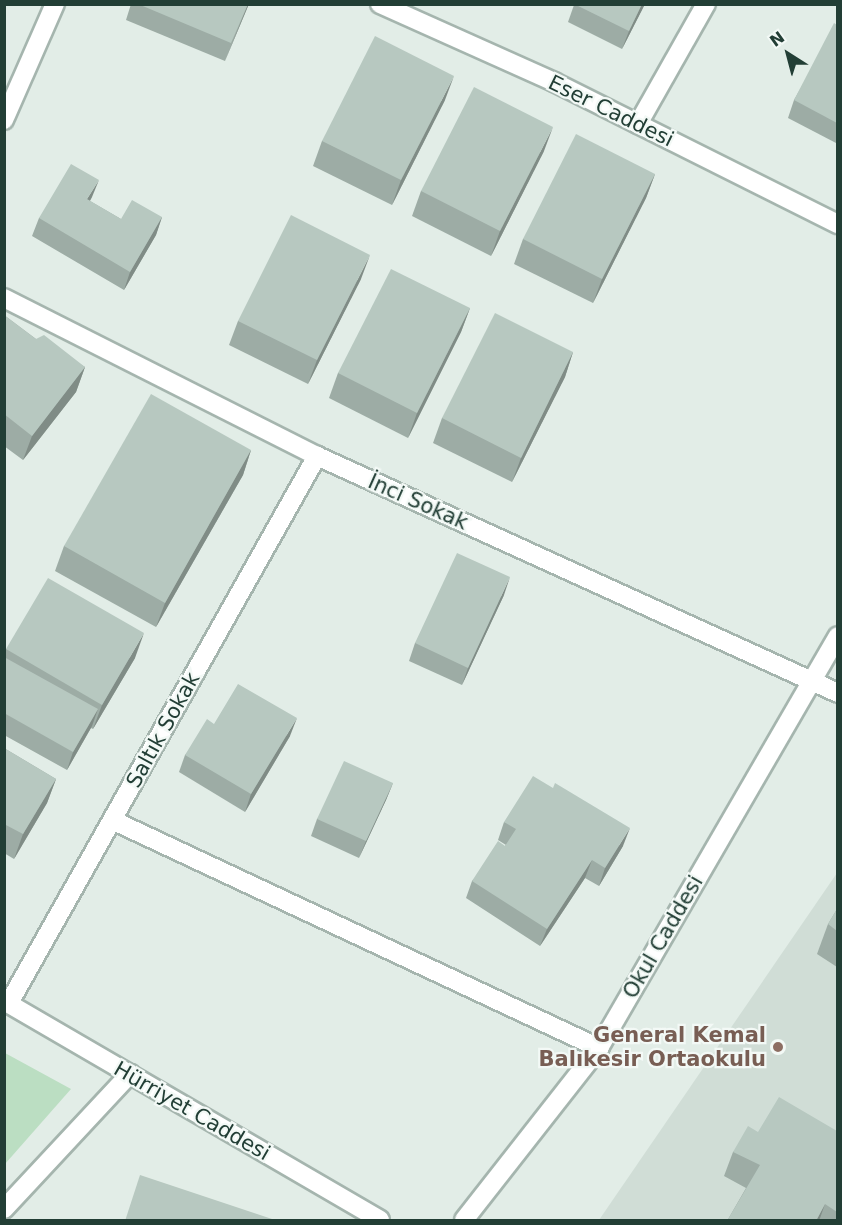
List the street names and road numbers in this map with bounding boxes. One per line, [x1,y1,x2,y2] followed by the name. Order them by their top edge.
[544,70,678,152] street label: Eser Caddesi
[364,469,472,535] street label: İnci Sokak
[121,668,205,792] street label: Saltık Sokak
[618,871,708,1003] street label: Okul Caddesi
[109,1056,275,1166] street label: Hürriyet Caddesi

